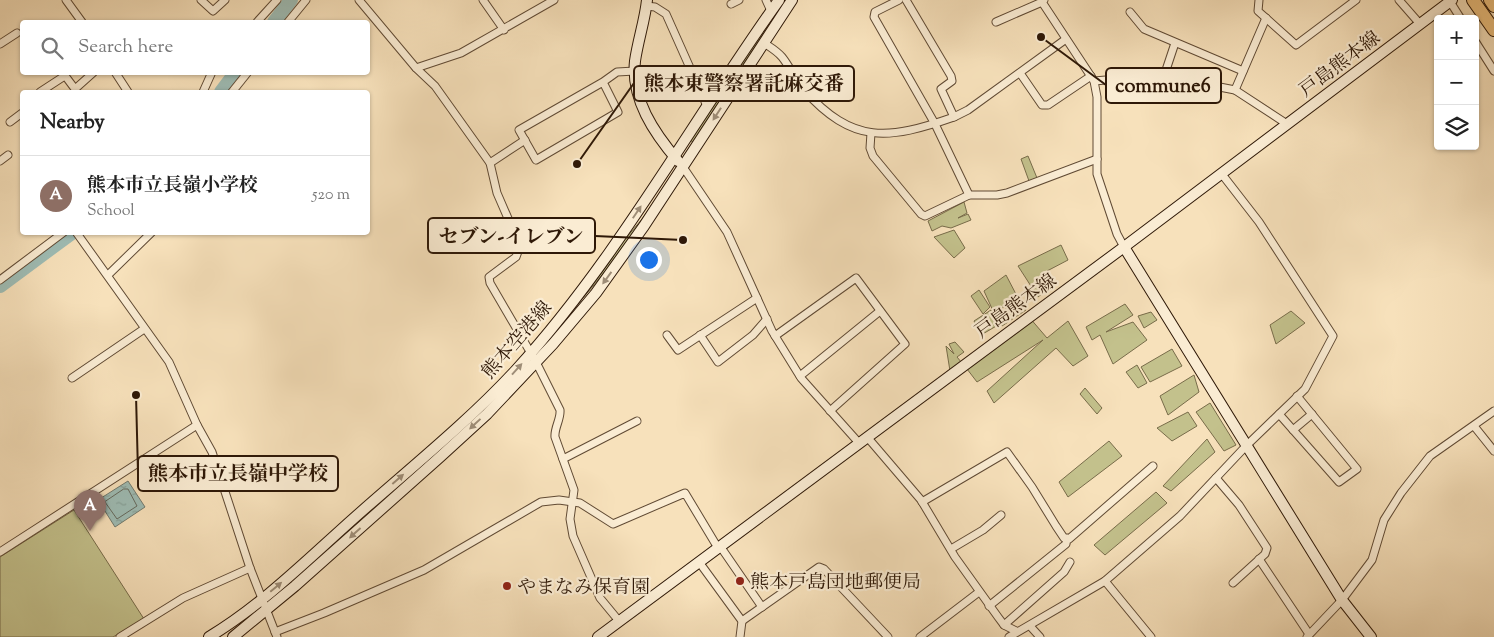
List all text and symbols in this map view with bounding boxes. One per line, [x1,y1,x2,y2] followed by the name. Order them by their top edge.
[1434,15,1479,150] map controls
[1434,15,1479,60] button: +
[20,20,370,75] search box
[1294,26,1387,104] street label: 戸島熊本線
[38,34,66,62] icon: search
[78,34,173,61] text: Search here
[1434,60,1479,105] button: −
[634,66,854,101] callout: 熊本東警察署託麻交番
[1106,68,1221,103] callout: commune6
[644,71,844,100] text: 熊本東警察署託麻交番
[1115,73,1211,102] text: commune6
[1434,105,1479,150] button: layers
[713,107,722,121] one-way arrow
[40,108,105,138] text: Nearby
[87,173,258,200] text: 熊本市立長嶺小学校
[50,184,63,207] text: A
[312,184,350,207] text: 520 m
[87,200,135,223] text: School
[632,206,642,219] one-way arrow
[428,218,595,253] callout: セブン-イレブン
[438,224,584,253] text: セブン-イレブン
[636,247,662,273] your location
[970,268,1063,346] street label: 戸島熊本線
[602,271,612,285] one-way arrow
[477,296,559,385] street label: 熊本空港線
[511,362,522,375] one-way arrow
[469,418,481,430] one-way arrow
[138,456,338,491] callout: 熊本市立長嶺中学校
[148,461,328,490] text: 熊本市立長嶺中学校
[391,474,404,485] one-way arrow
[74,490,106,531] pin: A
[348,528,361,539] one-way arrow
[750,570,921,597] place label: 熊本戸島団地郵便局
[517,575,650,602] place label: やまなみ保育園
[734,575,746,587] marker: 熊本戸島団地郵便局
[501,580,513,592] marker: やまなみ保育園
[270,582,283,593] one-way arrow

